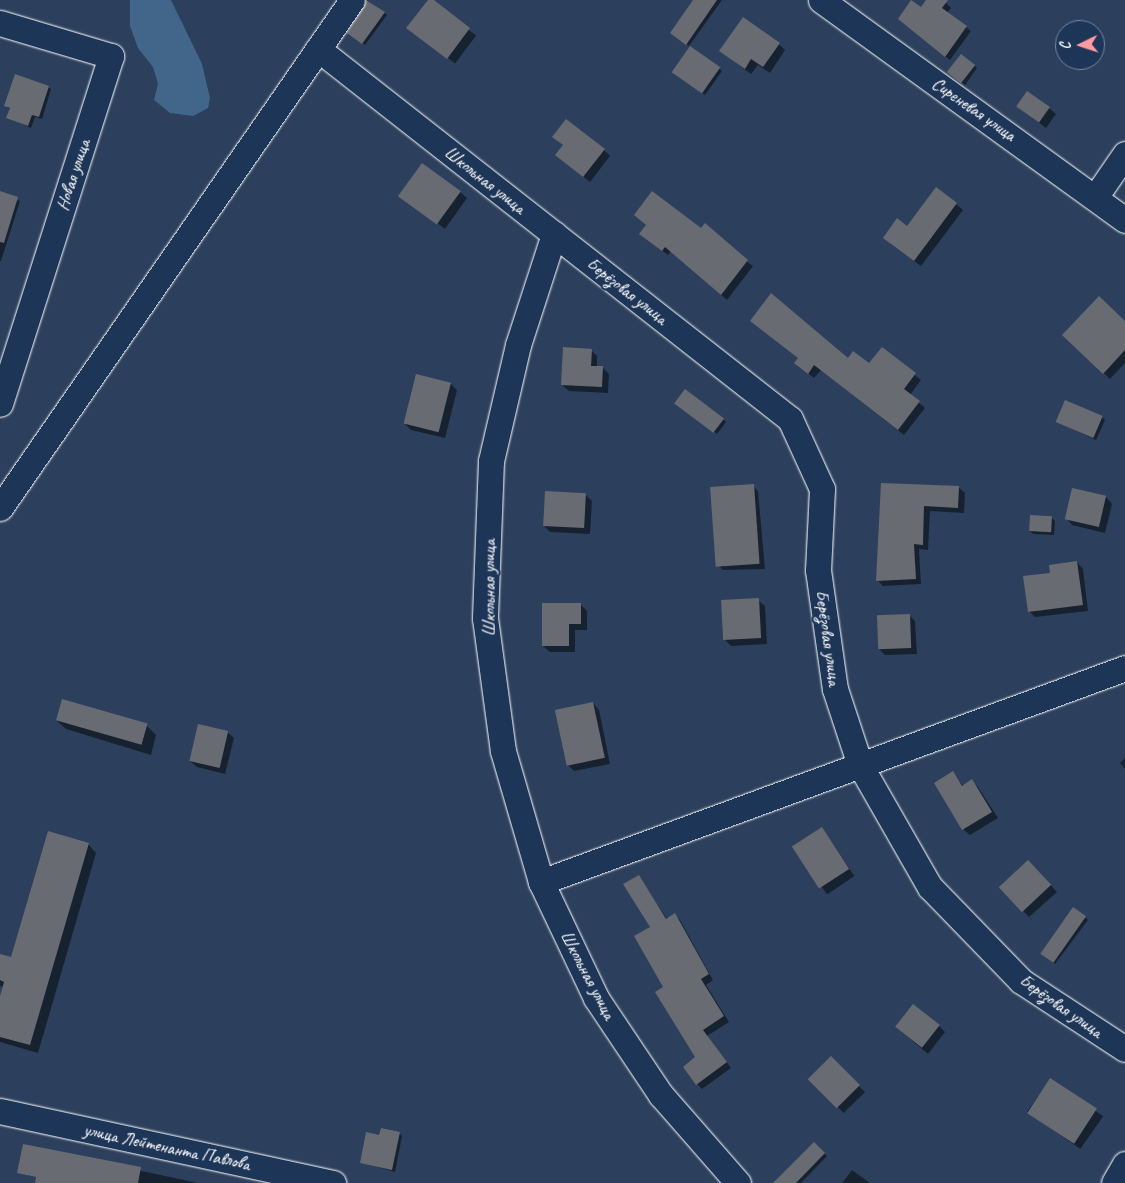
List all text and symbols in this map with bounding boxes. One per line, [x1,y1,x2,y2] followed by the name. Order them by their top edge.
[1055,20,1105,70] north arrow
[1057,42,1074,50] text: С
[928,72,1020,146] street label: Сиреневая улица
[51,136,95,214] street label: Новая улица
[440,141,530,219] street label: Школьная улица
[582,253,672,329] street label: Берёзовая улица
[478,539,500,637] street label: Школьная улица
[811,589,845,687] street label: Берёзовая улица
[556,927,620,1023] street label: Школьная улица
[1015,969,1107,1043] street label: Берёзовая улица
[82,1119,252,1175] street label: улица Лейтенанта Павлова

